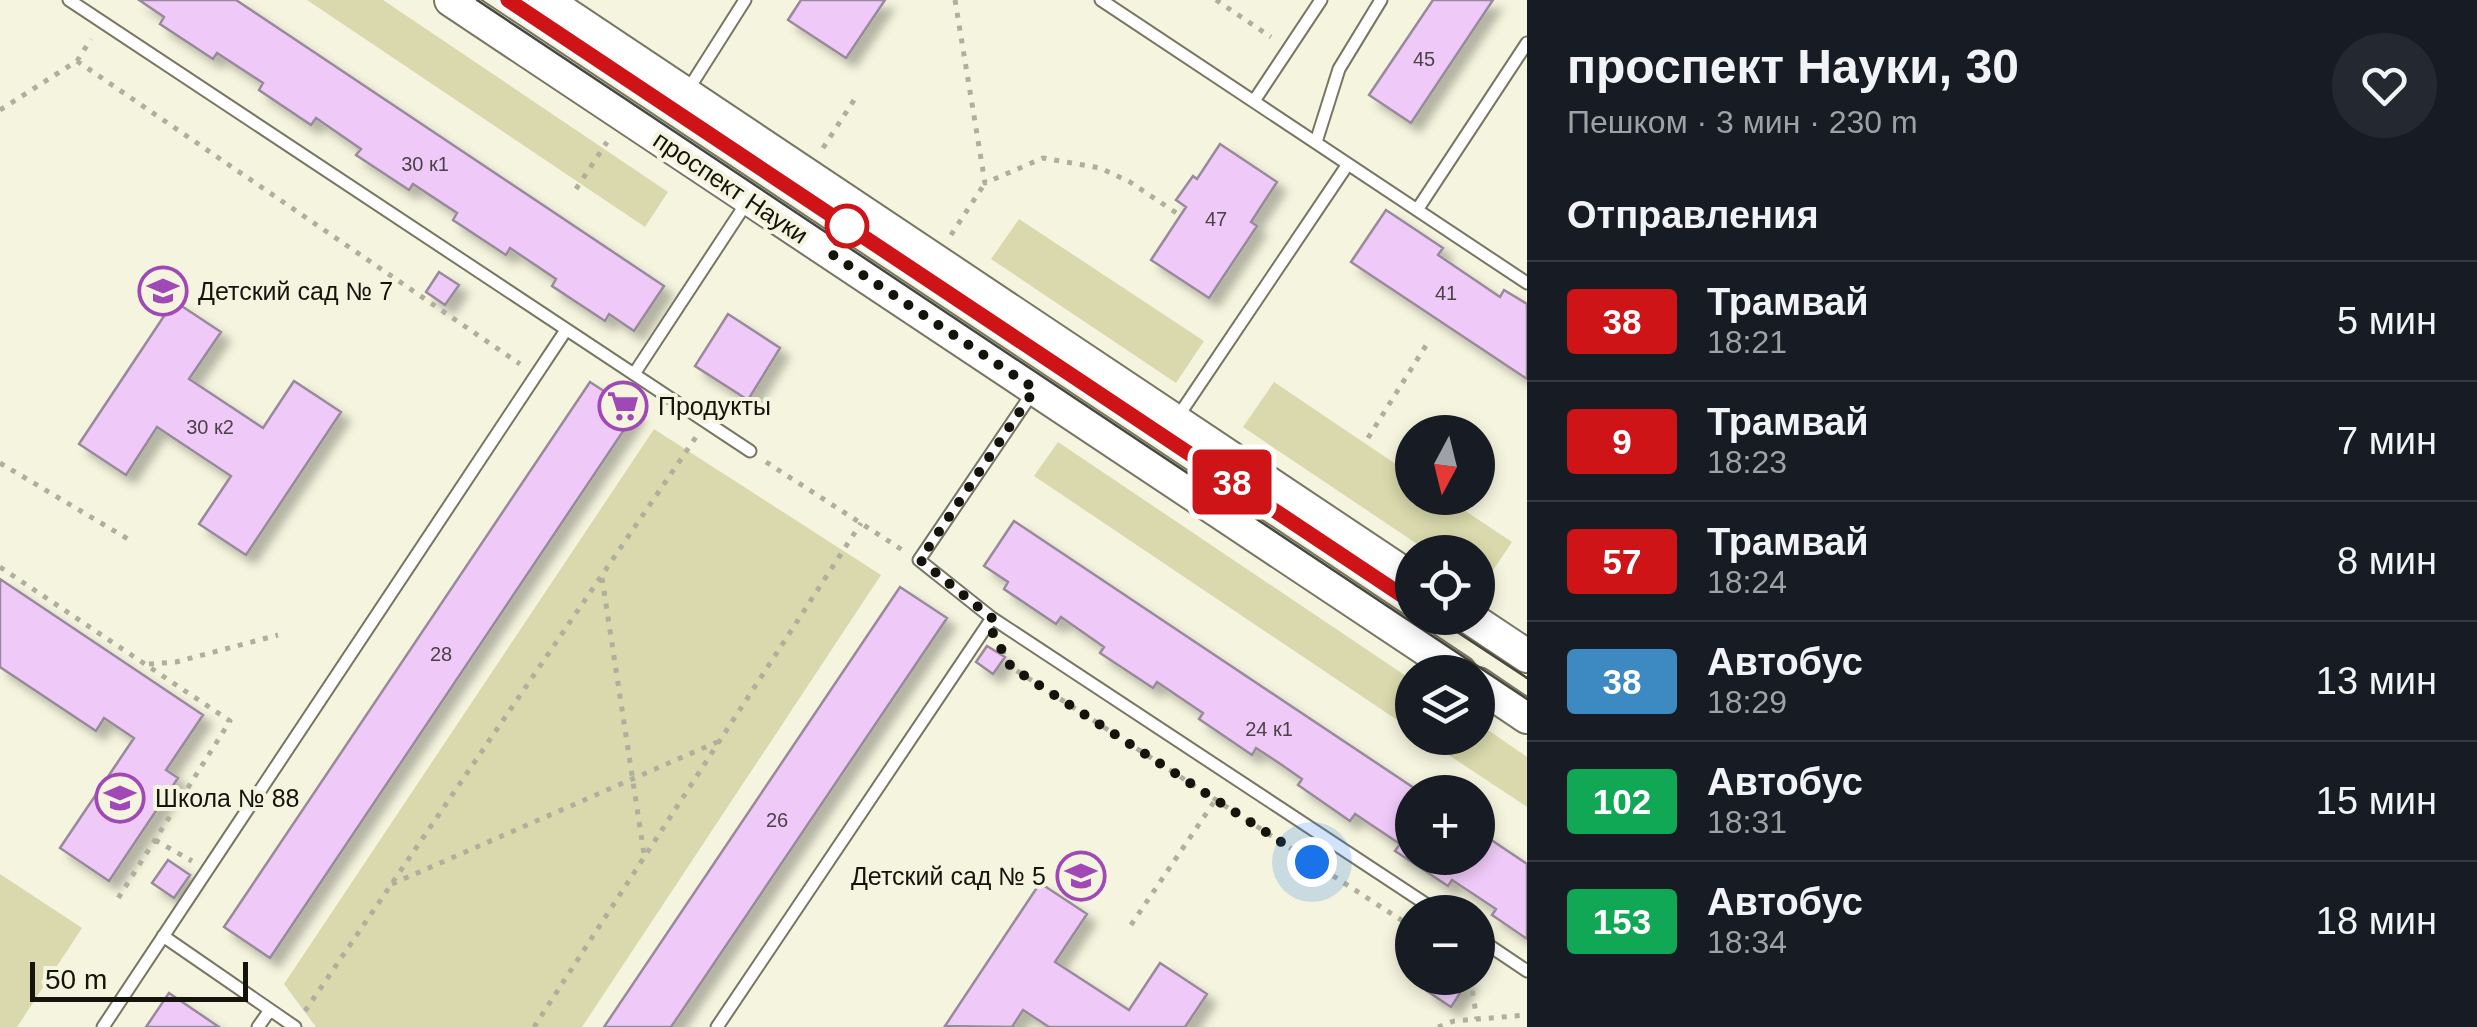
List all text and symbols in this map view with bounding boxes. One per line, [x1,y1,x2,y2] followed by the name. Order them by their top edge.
[2332,33,2437,138] button: heart
[1567,40,2019,93] text: проспект Науки, 30
[1413,48,1435,70] house number: 45
[1567,104,1918,140] text: Пешком · 3 мин · 230 m
[649,125,813,249] street label: проспект Науки
[401,153,449,175] house number: 30 к1
[1567,194,1819,236] text: Отправления
[826,205,868,247] unlabelled marker
[1205,208,1227,230] house number: 47
[137,265,189,317] school or university icon: Детский сад № 7
[198,277,393,305] place label: Детский сад № 7
[1707,281,1869,323] text: Трамвай
[1435,282,1457,304] house number: 41
[2337,300,2437,342] text: 5 мин
[1603,302,1641,341] text: 38
[1707,324,1787,360] text: 18:21
[597,380,649,432] supermarket icon: Продукты
[658,392,771,420] place label: Продукты
[1707,401,1869,443] text: Трамвай
[1395,415,1495,515] north arrow
[1395,415,1495,995] map controls
[186,416,234,438] house number: 30 к2
[2337,420,2437,462] text: 7 мин
[1612,422,1632,461] text: 9
[1707,444,1787,480] text: 18:23
[1187,450,1277,514] line badge: 38
[1213,463,1251,502] text: 38
[1707,521,1869,563] text: Трамвай
[1395,535,1495,635] button: locate
[2337,540,2437,582] text: 8 мин
[1603,542,1641,581] text: 57
[1707,564,1787,600] text: 18:24
[1707,641,1863,683] text: Автобус
[430,643,452,665] house number: 28
[1395,655,1495,755] button: layers
[2316,660,2437,702] text: 13 мин
[1603,662,1641,701] text: 38
[1707,684,1787,720] text: 18:29
[1245,718,1293,740] house number: 24 к1
[1707,761,1863,803] text: Автобус
[94,772,146,824] school or university icon: Школа № 88
[1395,775,1495,875] button: +
[2316,780,2437,822] text: 15 мин
[1593,782,1651,821] text: 102
[155,784,300,812] place label: Школа № 88
[1707,804,1787,840] text: 18:31
[766,809,788,831] house number: 26
[1287,837,1337,887] your location
[1055,850,1107,902] school or university icon: Детский сад № 5
[851,862,1046,890] place label: Детский сад № 5
[1707,881,1863,923] text: Автобус
[1395,895,1495,995] button: −
[2316,900,2437,942] text: 18 мин
[1593,902,1651,941] text: 153
[1707,924,1787,960] text: 18:34
[30,957,248,1002] scale bar
[45,964,107,995] text: 50 m

